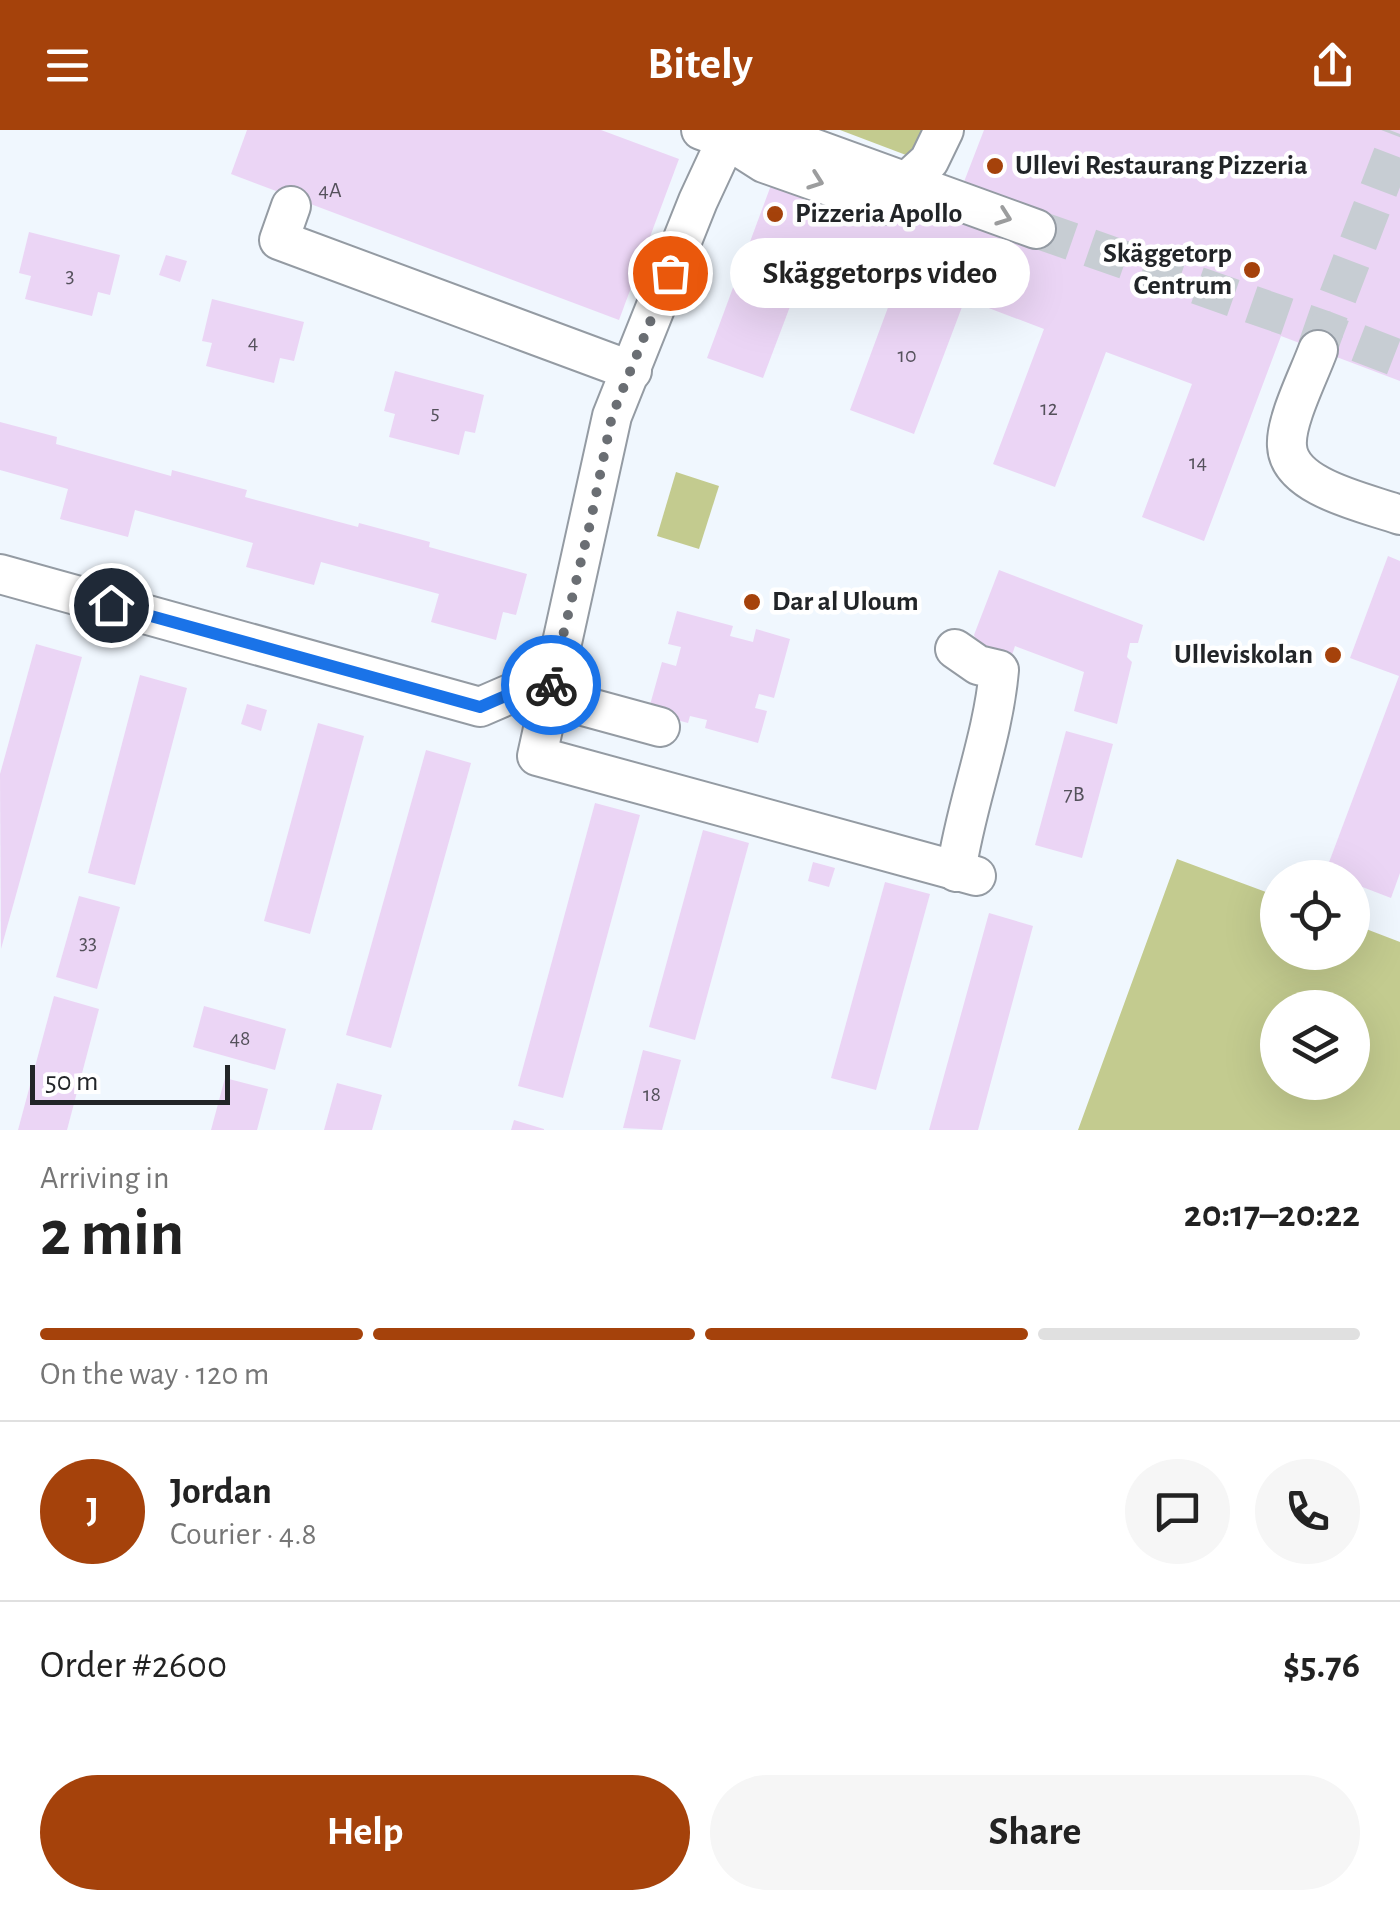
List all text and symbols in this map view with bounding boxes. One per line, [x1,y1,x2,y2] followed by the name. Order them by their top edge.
[40,38,95,93] icon: menu
[1305,38,1360,93] icon: share
[647,42,753,87] text: Bitely
[1015,152,1308,180] place label: Ullevi Restaurang Pizzeria
[984,155,1006,177] marker: Ullevi Restaurang Pizzeria
[806,169,823,190] one-way arrow
[318,179,342,201] house number: 4A
[795,200,962,228] place label: Pizzeria Apollo
[764,203,786,225] marker: Pizzeria Apollo
[994,205,1011,226] one-way arrow
[628,231,713,316] pin
[730,238,1030,308] callout: Skäggetorps video
[1103,240,1232,300] place label: Skäggetorp Centrum
[643,246,698,301] icon: bag
[763,257,997,289] text: Skäggetorps video
[1241,259,1263,281] marker: Skäggetorp Centrum
[65,264,75,286] house number: 3
[248,331,258,353] house number: 4
[897,344,917,366] house number: 10
[1040,397,1058,419] house number: 12
[430,401,440,423] house number: 5
[1189,451,1207,473] house number: 14
[69,563,154,648] pin
[84,578,139,633] icon: home
[772,588,919,616] place label: Dar al Uloum
[741,591,763,613] marker: Dar al Uloum
[501,635,601,735] courier
[1174,641,1313,669] place label: Ulleviskolan
[1322,644,1344,666] marker: Ulleviskolan
[524,658,579,713] icon: bike
[1064,783,1085,805] house number: 7B
[1260,860,1370,1100] map controls
[1260,860,1370,970] button: locate
[79,931,97,953] house number: 33
[1260,990,1370,1100] button: layers
[229,1027,251,1049] house number: 48
[30,1060,230,1104] scale bar
[45,1068,99,1096] text: 50 m
[643,1083,661,1105] house number: 18
[40,1162,169,1194] text: Arriving in
[1184,1196,1360,1234] text: 20:17–20:22
[40,1202,184,1267] text: 2 min
[40,1358,269,1390] text: On the way · 120 m
[1125,1459,1230,1564] button: chat
[1255,1459,1360,1564] button: phone
[170,1473,272,1511] text: Jordan
[86,1492,99,1530] text: J
[170,1518,317,1550] text: Courier · 4.8
[40,1647,227,1685] text: Order #2600
[1283,1647,1360,1685] text: $5.76
[40,1775,690,1890] button: Help
[710,1775,1360,1890] button: Share

